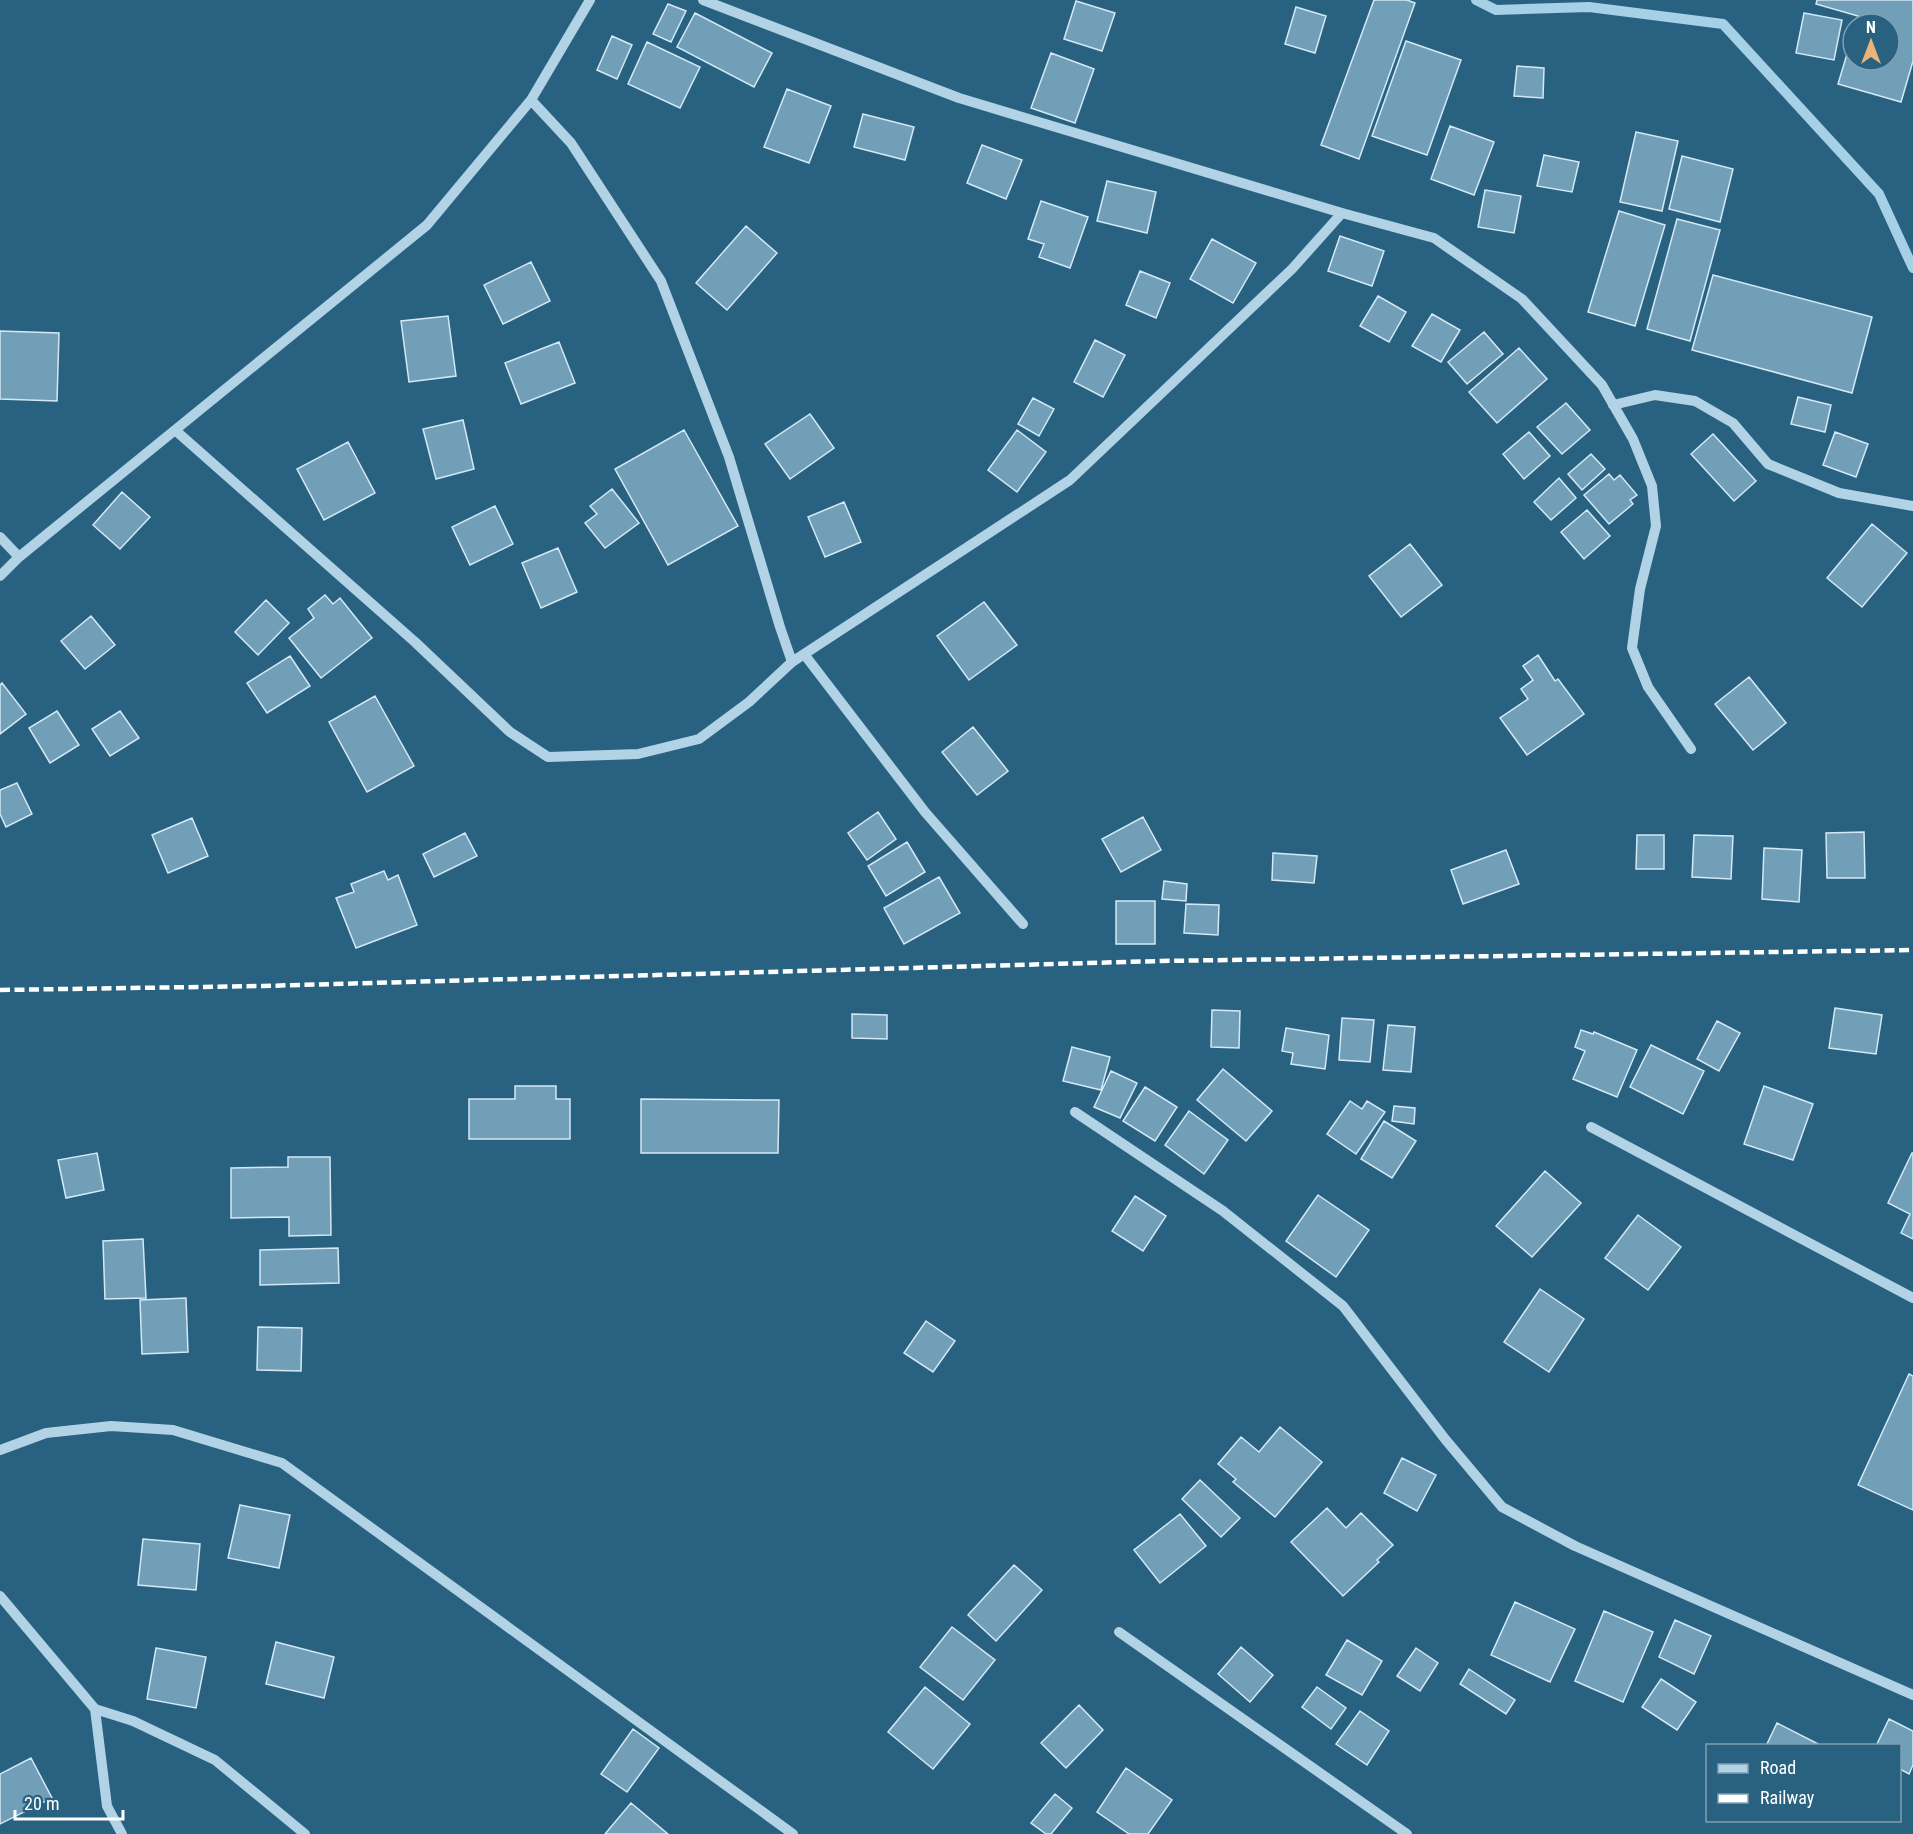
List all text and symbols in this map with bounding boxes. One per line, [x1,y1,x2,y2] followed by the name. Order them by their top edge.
[1841,12,1901,72] north arrow
[1866,18,1876,37] text: N
[1706,1744,1901,1822] legend
[1760,1757,1796,1778] text: Road
[15,1783,123,1821] scale bar
[1760,1787,1815,1808] text: Railway
[24,1793,59,1814] text: 20 m

